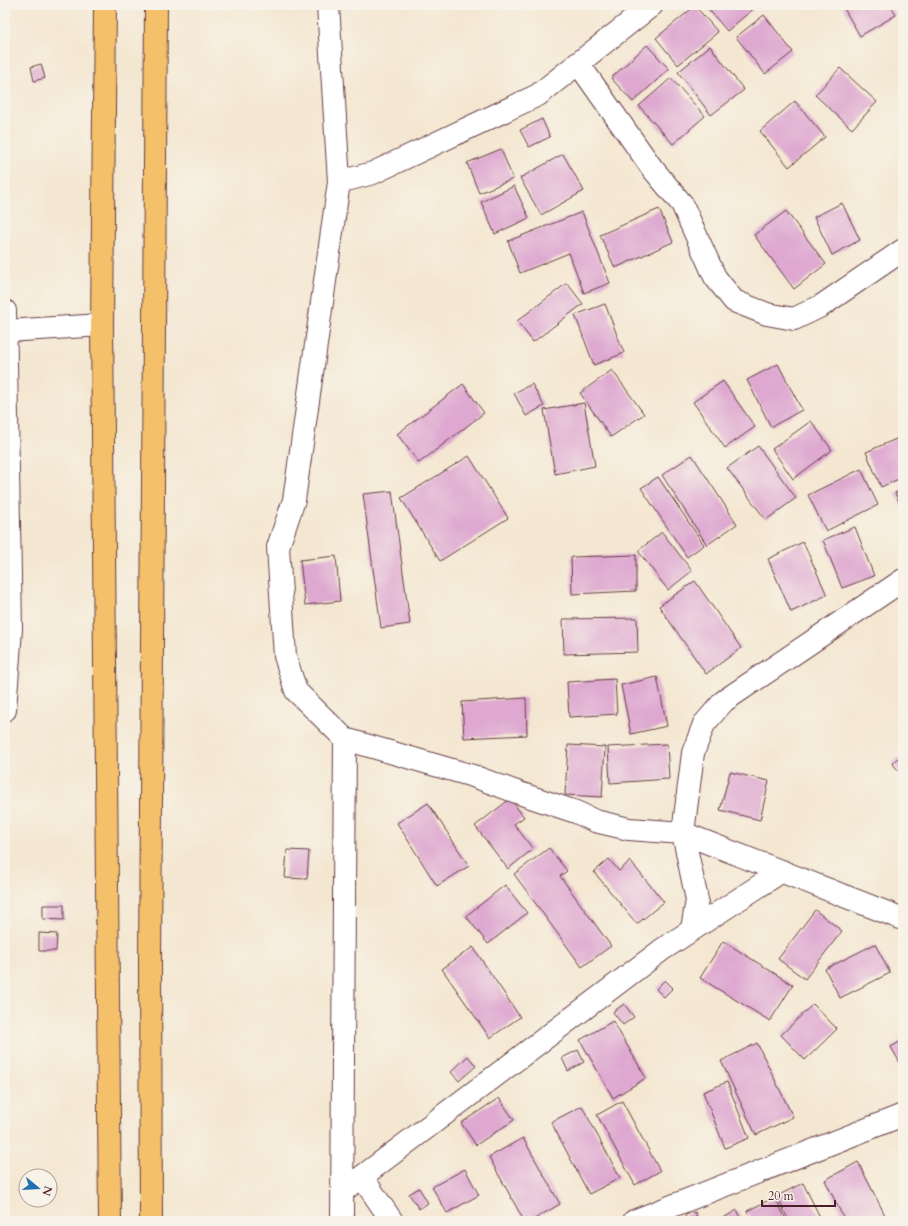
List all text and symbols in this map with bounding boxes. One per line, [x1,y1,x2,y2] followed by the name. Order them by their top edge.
[18,1168,58,1208] north arrow
[762,1182,835,1208] scale bar
[38,1184,56,1198] text: N
[768,1188,795,1204] text: 20 m

